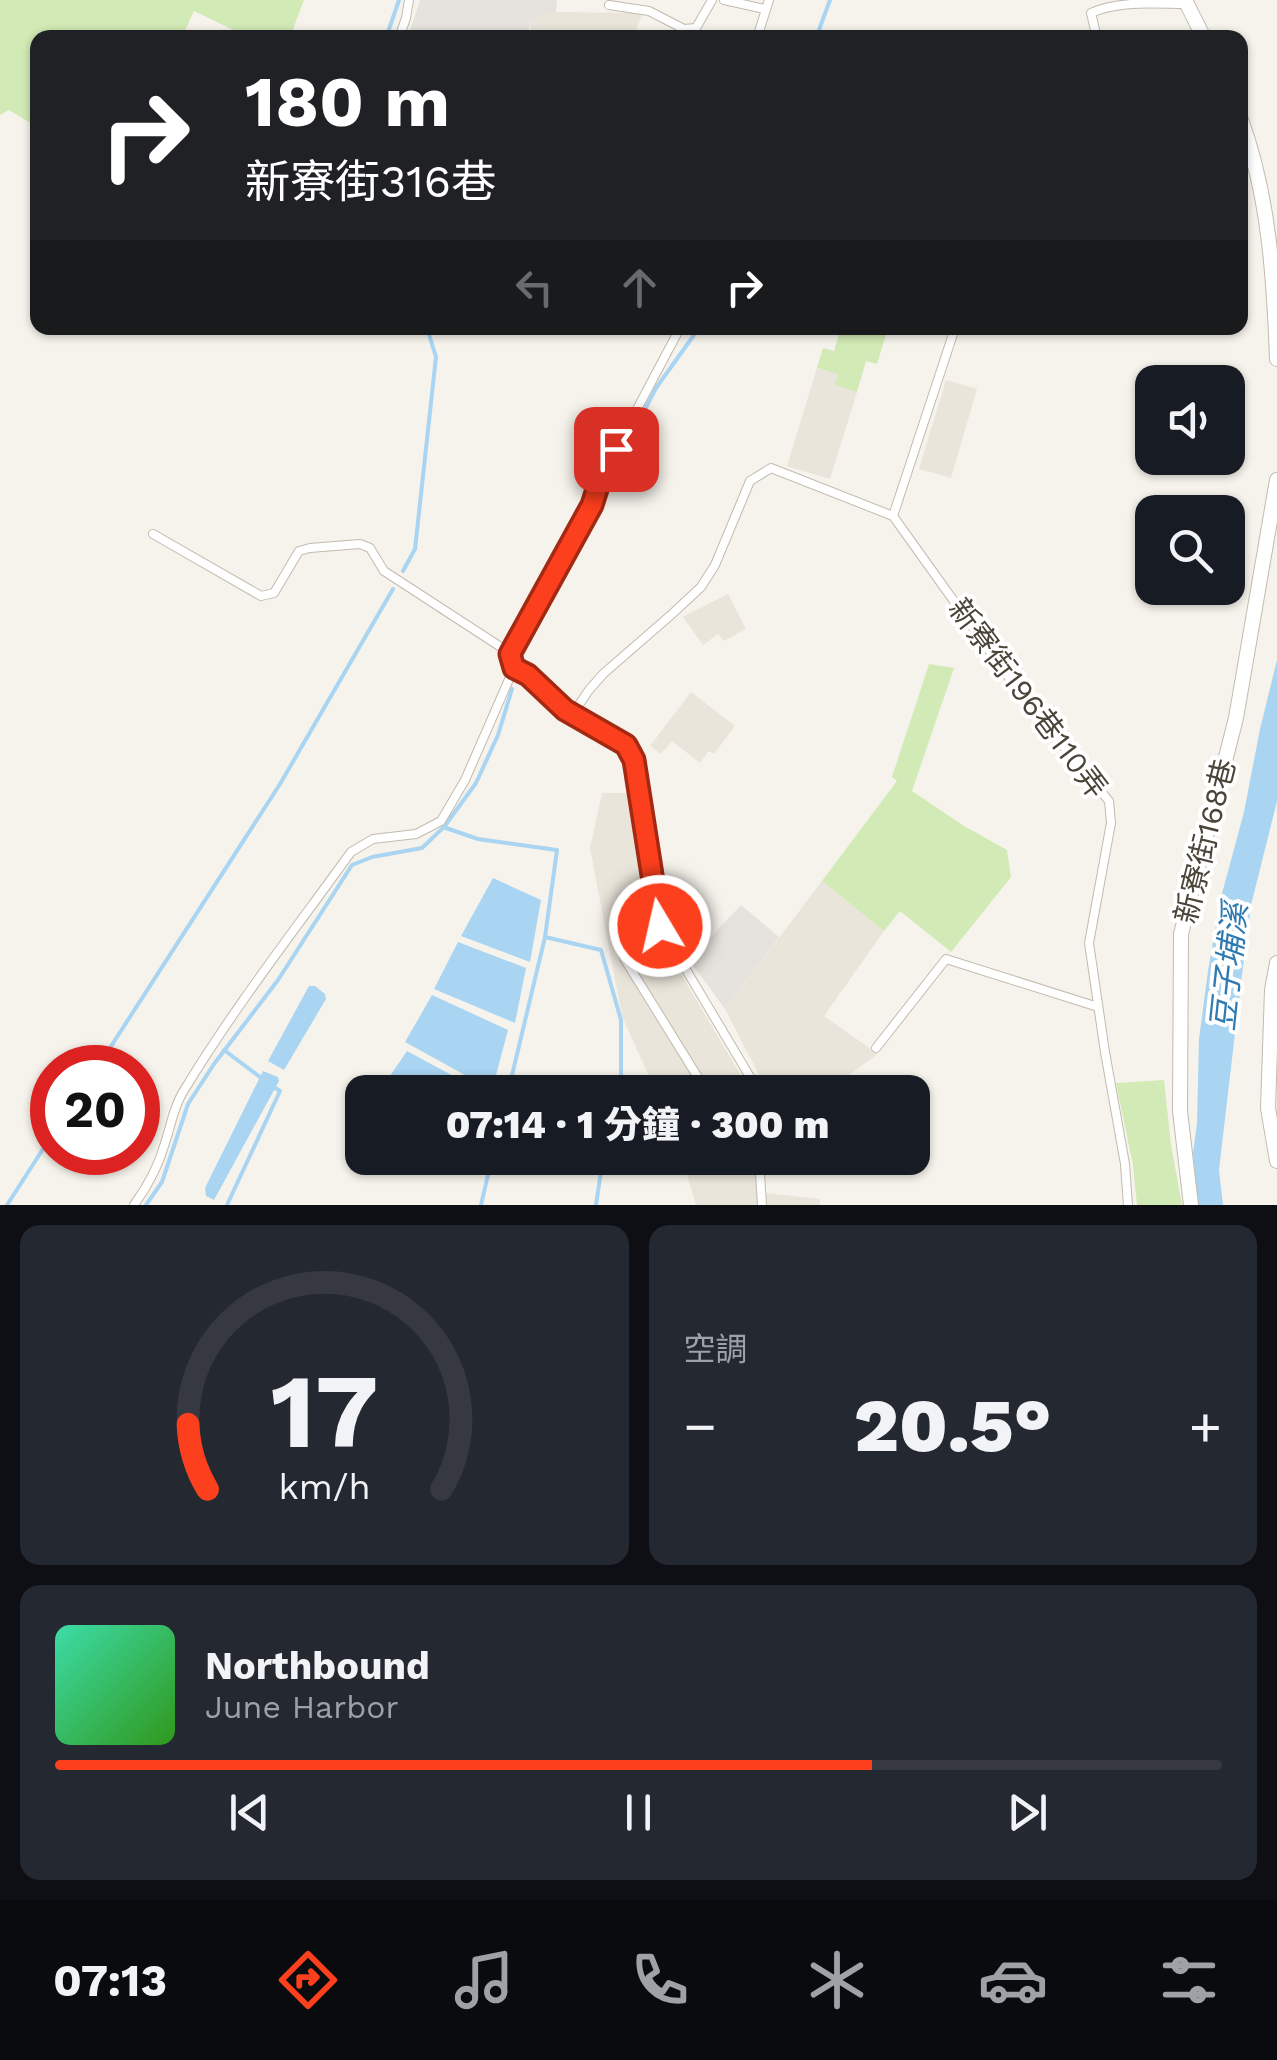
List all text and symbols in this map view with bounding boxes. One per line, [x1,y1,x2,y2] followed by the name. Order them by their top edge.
[245,61,450,143] text: 180 m
[80,70,210,200] icon: right
[245,155,496,208] text: 新寮街316巷
[507,260,562,315] icon: left
[612,260,667,315] icon: ahead
[717,260,772,315] icon: right
[1135,365,1245,605] map controls
[1135,365,1245,475] button: sound
[574,407,659,492] pin
[589,422,644,477] icon: arrive
[1135,495,1245,605] button: search
[942,591,1114,805] street label: 新寮街196巷110弄
[1168,755,1242,927] street label: 新寮街168巷
[608,874,712,978] position arrow
[1203,897,1255,1033] water label: 豆子埔溪
[30,1045,160,1175] speed limit sign: 20
[446,1103,829,1147] text: 07:14 · 1 分鐘 · 300 m
[684,1330,748,1368] text: 空調
[270,1350,378,1472] text: 17
[854,1381,1052,1469] text: 20.5°
[684,1394,717,1458] text: −
[1189,1394,1222,1458] text: +
[278,1466,370,1508] text: km/h
[205,1644,430,1688] text: Northbound
[205,1688,399,1726] text: June Harbor
[222,1785,277,1840] icon: previous
[611,1785,666,1840] icon: pause
[1000,1785,1055,1840] icon: next
[273,1945,343,2015] icon: directions
[449,1945,519,2015] icon: music
[625,1945,695,2015] icon: phone
[802,1945,872,2015] icon: climate
[978,1945,1048,2015] icon: car
[1154,1945,1224,2015] icon: filters
[53,1954,167,2007] text: 07:13

